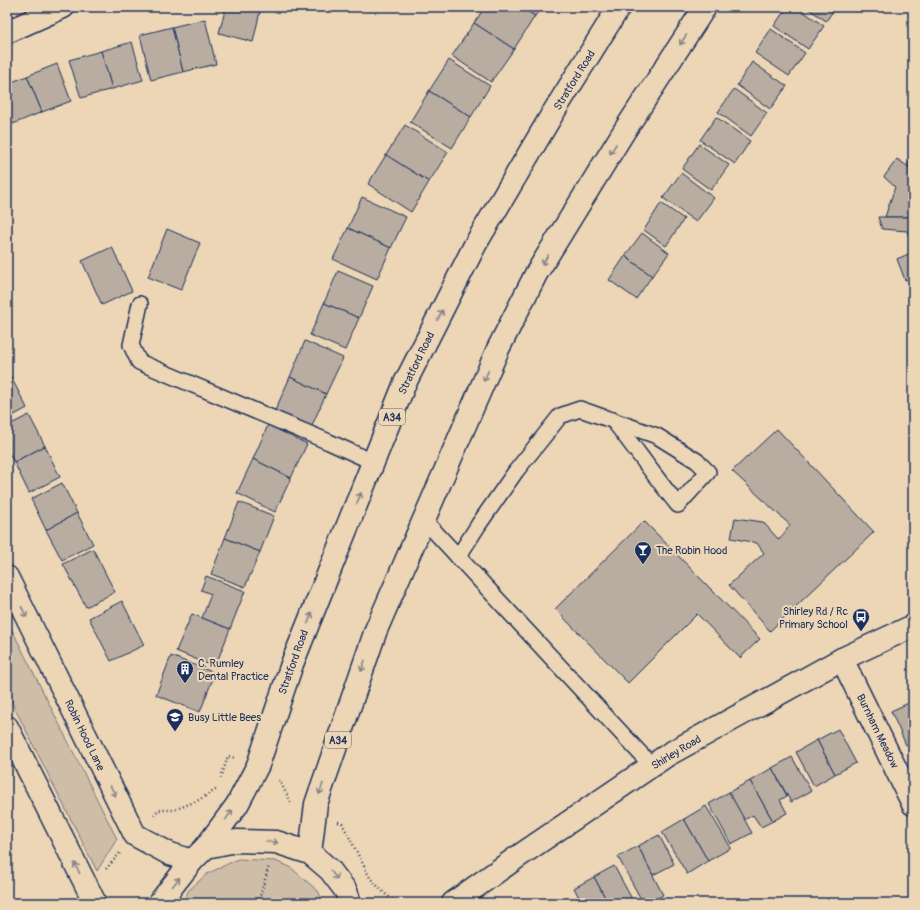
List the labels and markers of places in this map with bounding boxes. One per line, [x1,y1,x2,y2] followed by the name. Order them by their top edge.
[633,540,653,565] bar icon: The Robin Hood
[656,544,727,557] place label: The Robin Hood
[779,605,848,631] place label: Shirley Rd / Rc Primary School
[851,607,871,632] bus stop icon: Shirley Rd / Rc Primary School
[198,657,269,683] place label: C. Rumley Dental Practice
[175,659,195,684] building icon: C. Rumley Dental Practice
[165,707,185,732] school or university icon: Busy Little Bees
[188,711,261,724] place label: Busy Little Bees

